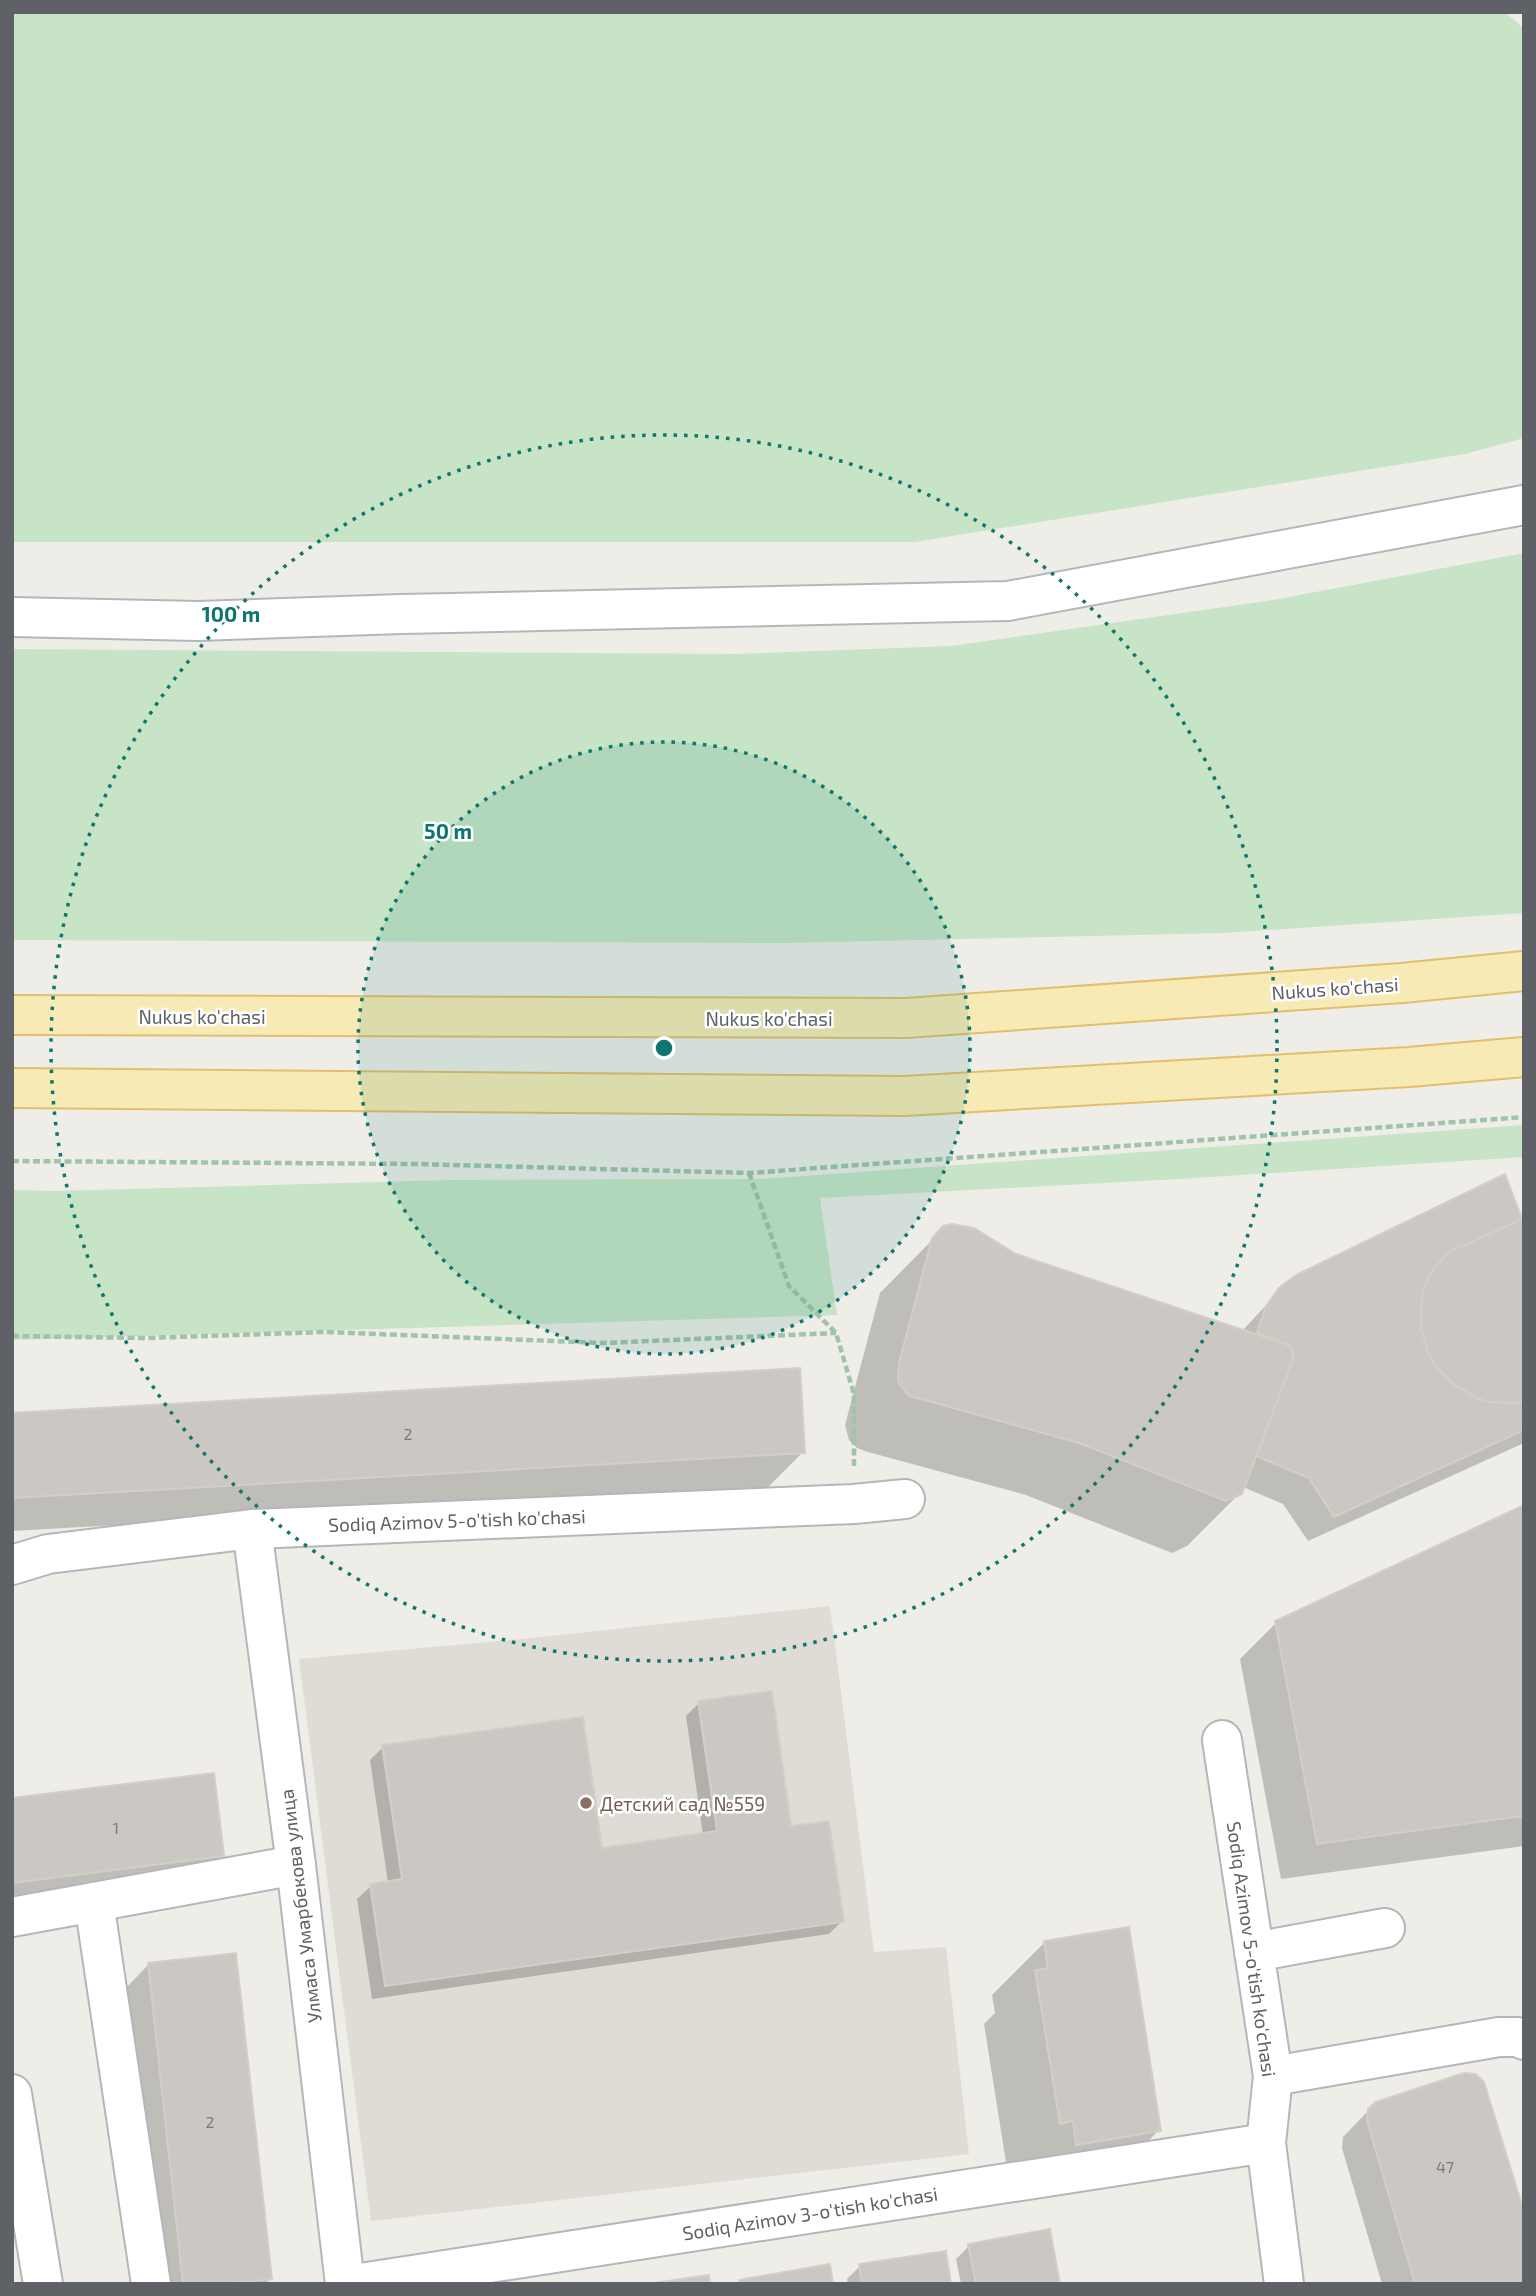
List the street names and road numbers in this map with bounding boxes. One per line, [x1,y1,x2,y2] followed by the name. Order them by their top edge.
[1271,972,1399,1004] street label: Nukus ko'chasi
[138,1005,266,1028] street label: Nukus ko'chasi
[705,1007,833,1030] street label: Nukus ko'chasi
[328,1504,586,1536] street label: Sodiq Azimov 5-o'tish ko'chasi
[274,1788,327,2024] street label: Улмаса Умарбекова улица
[1223,1820,1281,2078] street label: Sodiq Azimov 5-o'tish ko'chasi
[681,2181,939,2245] street label: Sodiq Azimov 3-o'tish ko'chasi

